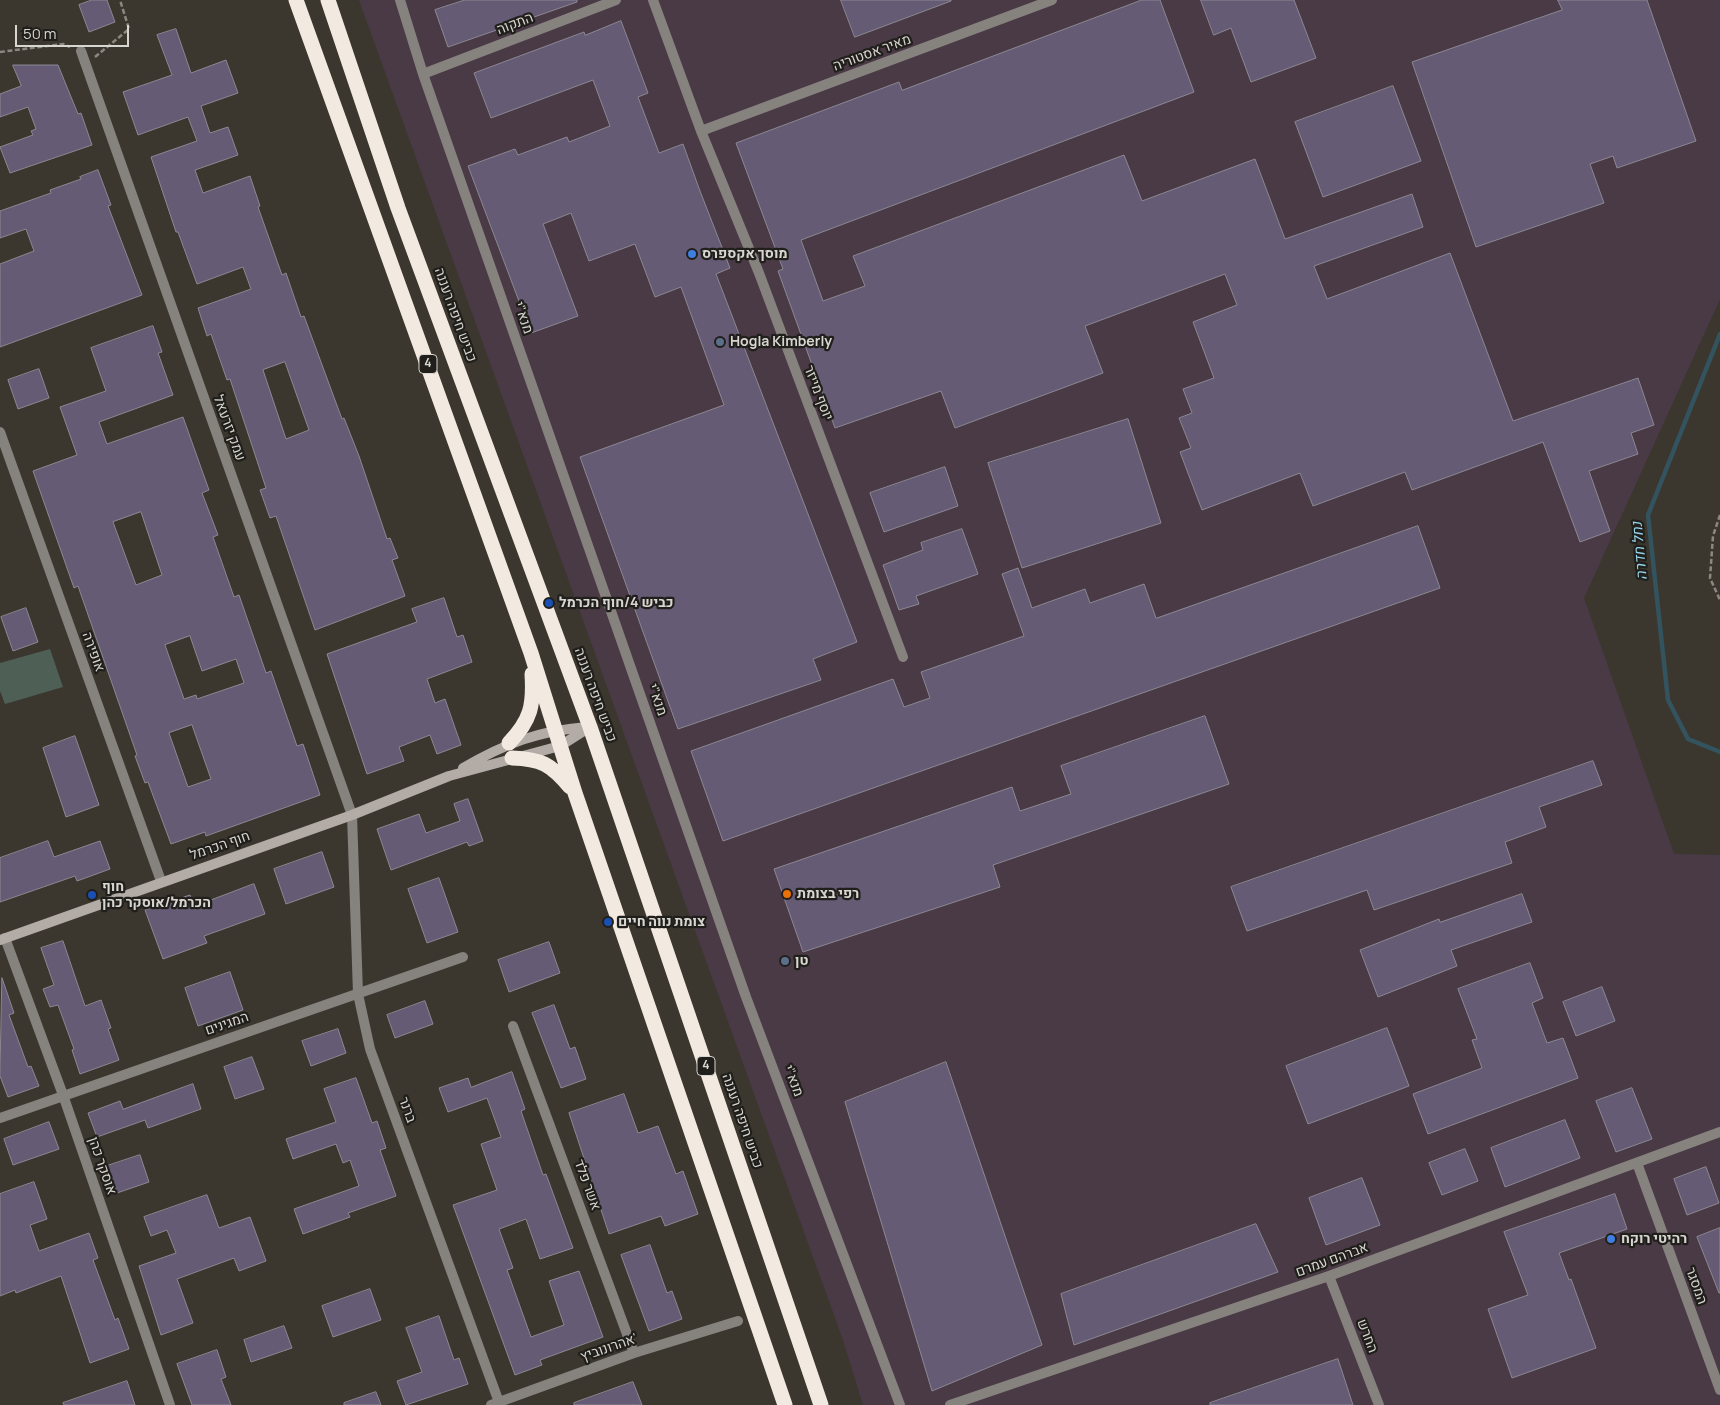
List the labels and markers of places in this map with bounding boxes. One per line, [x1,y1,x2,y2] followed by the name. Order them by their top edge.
[702,246,788,262] place label: מוסך אקספרס
[686,248,698,260] marker: מוסך אקספרס
[730,334,832,350] place label: Hogla Kimberly
[714,336,726,348] marker: Hogla Kimberly
[559,595,674,611] place label: כביש 4/חוף הכרמל
[543,597,555,609] marker: כביש 4/חוף הכרמל
[102,879,211,912] place label: חוף הכרמל/אוסקר כהן
[797,886,859,902] place label: רפי בצומת
[781,888,793,900] marker: רפי בצומת
[86,889,98,901] marker: חוף הכרמל/אוסקר כהן
[618,914,705,930] place label: צומת נווה חיים
[602,916,614,928] marker: צומת נווה חיים
[795,953,808,969] place label: טן
[779,955,791,967] marker: טן
[1621,1231,1687,1247] place label: רהיטי רוקח
[1605,1233,1617,1245] marker: רהיטי רוקח

